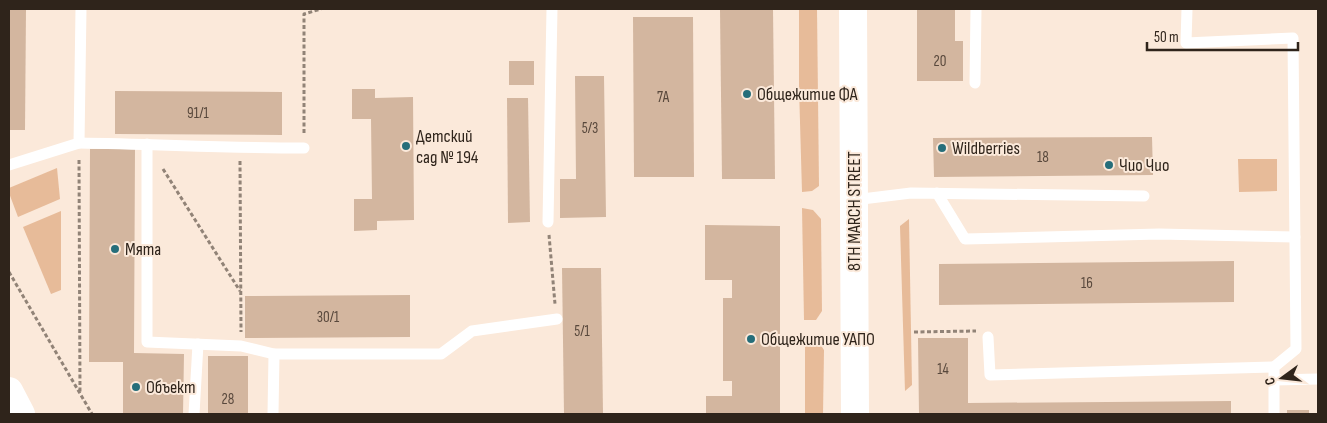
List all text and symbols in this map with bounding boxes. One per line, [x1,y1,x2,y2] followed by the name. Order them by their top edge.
[1147,20,1298,52] scale bar
[1154,28,1179,47] text: 50 m
[934,52,946,71] house number: 20
[757,84,858,105] place label: Общежитие ФА
[657,88,670,107] house number: 7А
[741,88,753,100] marker: Общежитие ФА
[187,104,210,123] house number: 91/1
[582,119,598,138] house number: 5/3
[416,126,479,168] place label: Детский сад № 194
[952,138,1020,159] place label: Wildberries
[400,140,412,152] marker: Детский сад № 194
[936,142,948,154] marker: Wildberries
[1037,148,1049,167] house number: 18
[844,151,865,271] street label: 8TH MARCH STREET
[1119,155,1169,176] place label: Чио Чио
[1103,159,1115,171] marker: Чио Чио
[125,239,161,260] place label: Мята
[109,243,121,255] marker: Мята
[1081,274,1093,293] house number: 16
[317,308,340,327] house number: 30/1
[574,322,591,341] house number: 5/1
[761,329,875,350] place label: Общежитие УАПО
[745,333,757,345] marker: Общежитие УАПО
[1257,353,1307,403] north arrow
[937,360,949,379] house number: 14
[1261,376,1279,387] text: С
[146,377,195,398] place label: Объект
[130,381,142,393] marker: Объект
[222,390,234,409] house number: 28

